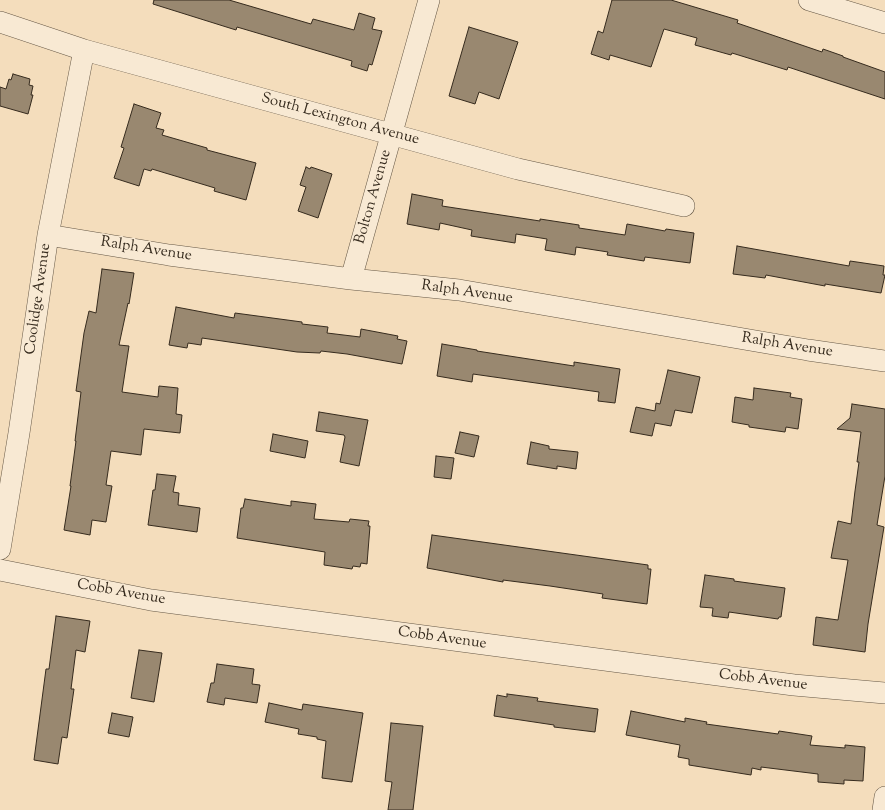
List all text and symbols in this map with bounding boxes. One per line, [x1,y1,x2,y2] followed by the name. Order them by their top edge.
[259,90,421,150] street label: South Lexington Avenue
[352,148,396,246] street label: Bolton Avenue
[99,234,193,266] street label: Ralph Avenue
[22,242,56,356] street label: Coolidge Avenue
[420,278,514,308] street label: Ralph Avenue
[740,330,834,362] street label: Ralph Avenue
[75,576,167,610] street label: Cobb Avenue
[397,624,487,654] street label: Cobb Avenue
[718,667,808,695] street label: Cobb Avenue

